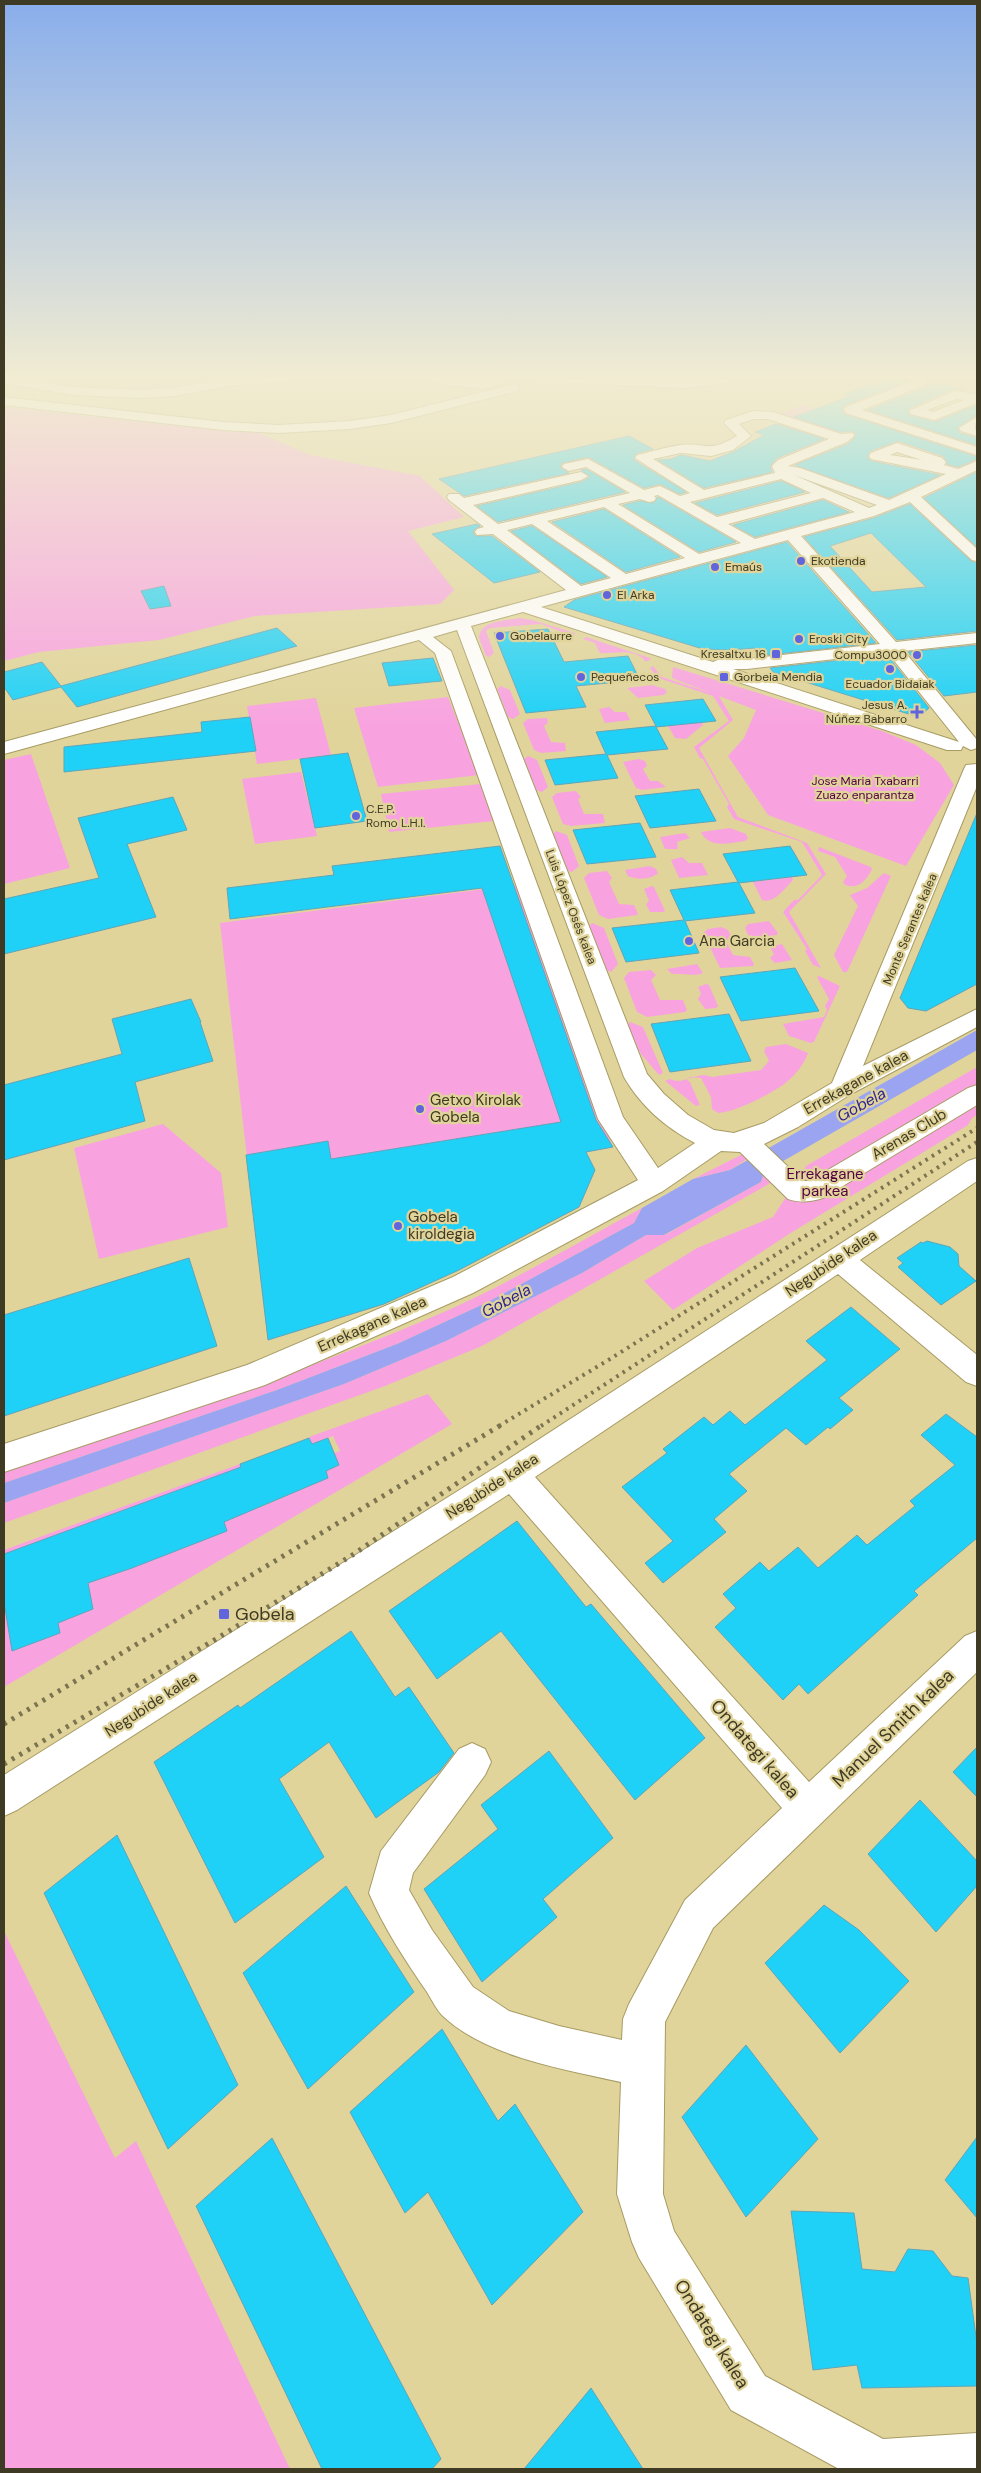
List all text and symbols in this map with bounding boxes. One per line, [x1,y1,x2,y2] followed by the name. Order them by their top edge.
[811,553,866,569] place label: Ekotienda
[795,555,807,567] marker: Ekotienda
[725,559,762,575] place label: Emaús
[709,561,721,573] marker: Emaús
[617,587,655,603] place label: El Arka
[601,589,613,601] marker: El Arka
[510,628,572,644] place label: Gobelaurre
[494,630,506,642] marker: Gobelaurre
[809,631,868,647] place label: Eroski City
[793,633,805,645] marker: Eroski City
[701,646,766,662] place label: Kresaltxu 16
[834,647,907,663] place label: Compu3000
[770,648,782,660] marker: Kresaltxu 16
[911,649,923,661] marker: Compu3000
[884,663,896,675] marker: Ecuador Bidaiak
[591,669,659,685] place label: Pequeñecos
[734,669,822,685] place label: Gorbeia Mendia
[575,671,587,683] marker: Pequeñecos
[718,671,730,683] marker: Gorbeia Mendia
[846,676,934,692] place label: Ecuador Bidaiak
[826,697,907,727] place label: Jesus A. Núñez Babarro
[911,706,923,718] marker: Jesus A. Núñez Babarro
[811,773,919,803] park label: Jose Maria Txabarri Zuazo enparantza
[366,801,425,831] place label: C.E.P. Romo L.H.I.
[350,810,362,822] marker: C.E.P. Romo L.H.I.
[542,847,600,967] street label: Luis López Osés kalea
[879,871,941,987] street label: Monte Serantes kalea
[699,931,775,951] place label: Ana Garcia
[683,935,695,947] marker: Ana Garcia
[800,1045,912,1119] street label: Errekagane kalea
[833,1082,890,1127] water label: Gobela
[430,1090,522,1127] place label: Getxo Kirolak Gobela
[414,1103,426,1115] marker: Getxo Kirolak Gobela
[868,1104,950,1164] street label: Arenas Club
[786,1164,864,1201] park label: Errekagane parkea
[408,1207,475,1244] place label: Gobela kiroldegia
[392,1220,404,1232] marker: Gobela kiroldegia
[781,1225,881,1301] street label: Negubide kalea
[478,1279,535,1322] water label: Gobela
[315,1291,429,1357] street label: Errekagane kalea
[442,1449,542,1523] street label: Negubide kalea
[235,1602,295,1626] place label: Gobela
[217,1607,231,1621] marker: Gobela
[827,1664,959,1792] street label: Manuel Smith kalea
[101,1667,201,1741] street label: Negubide kalea
[705,1694,805,1804] street label: Ondategi kalea
[669,2275,755,2393] street label: Ondategi kalea

